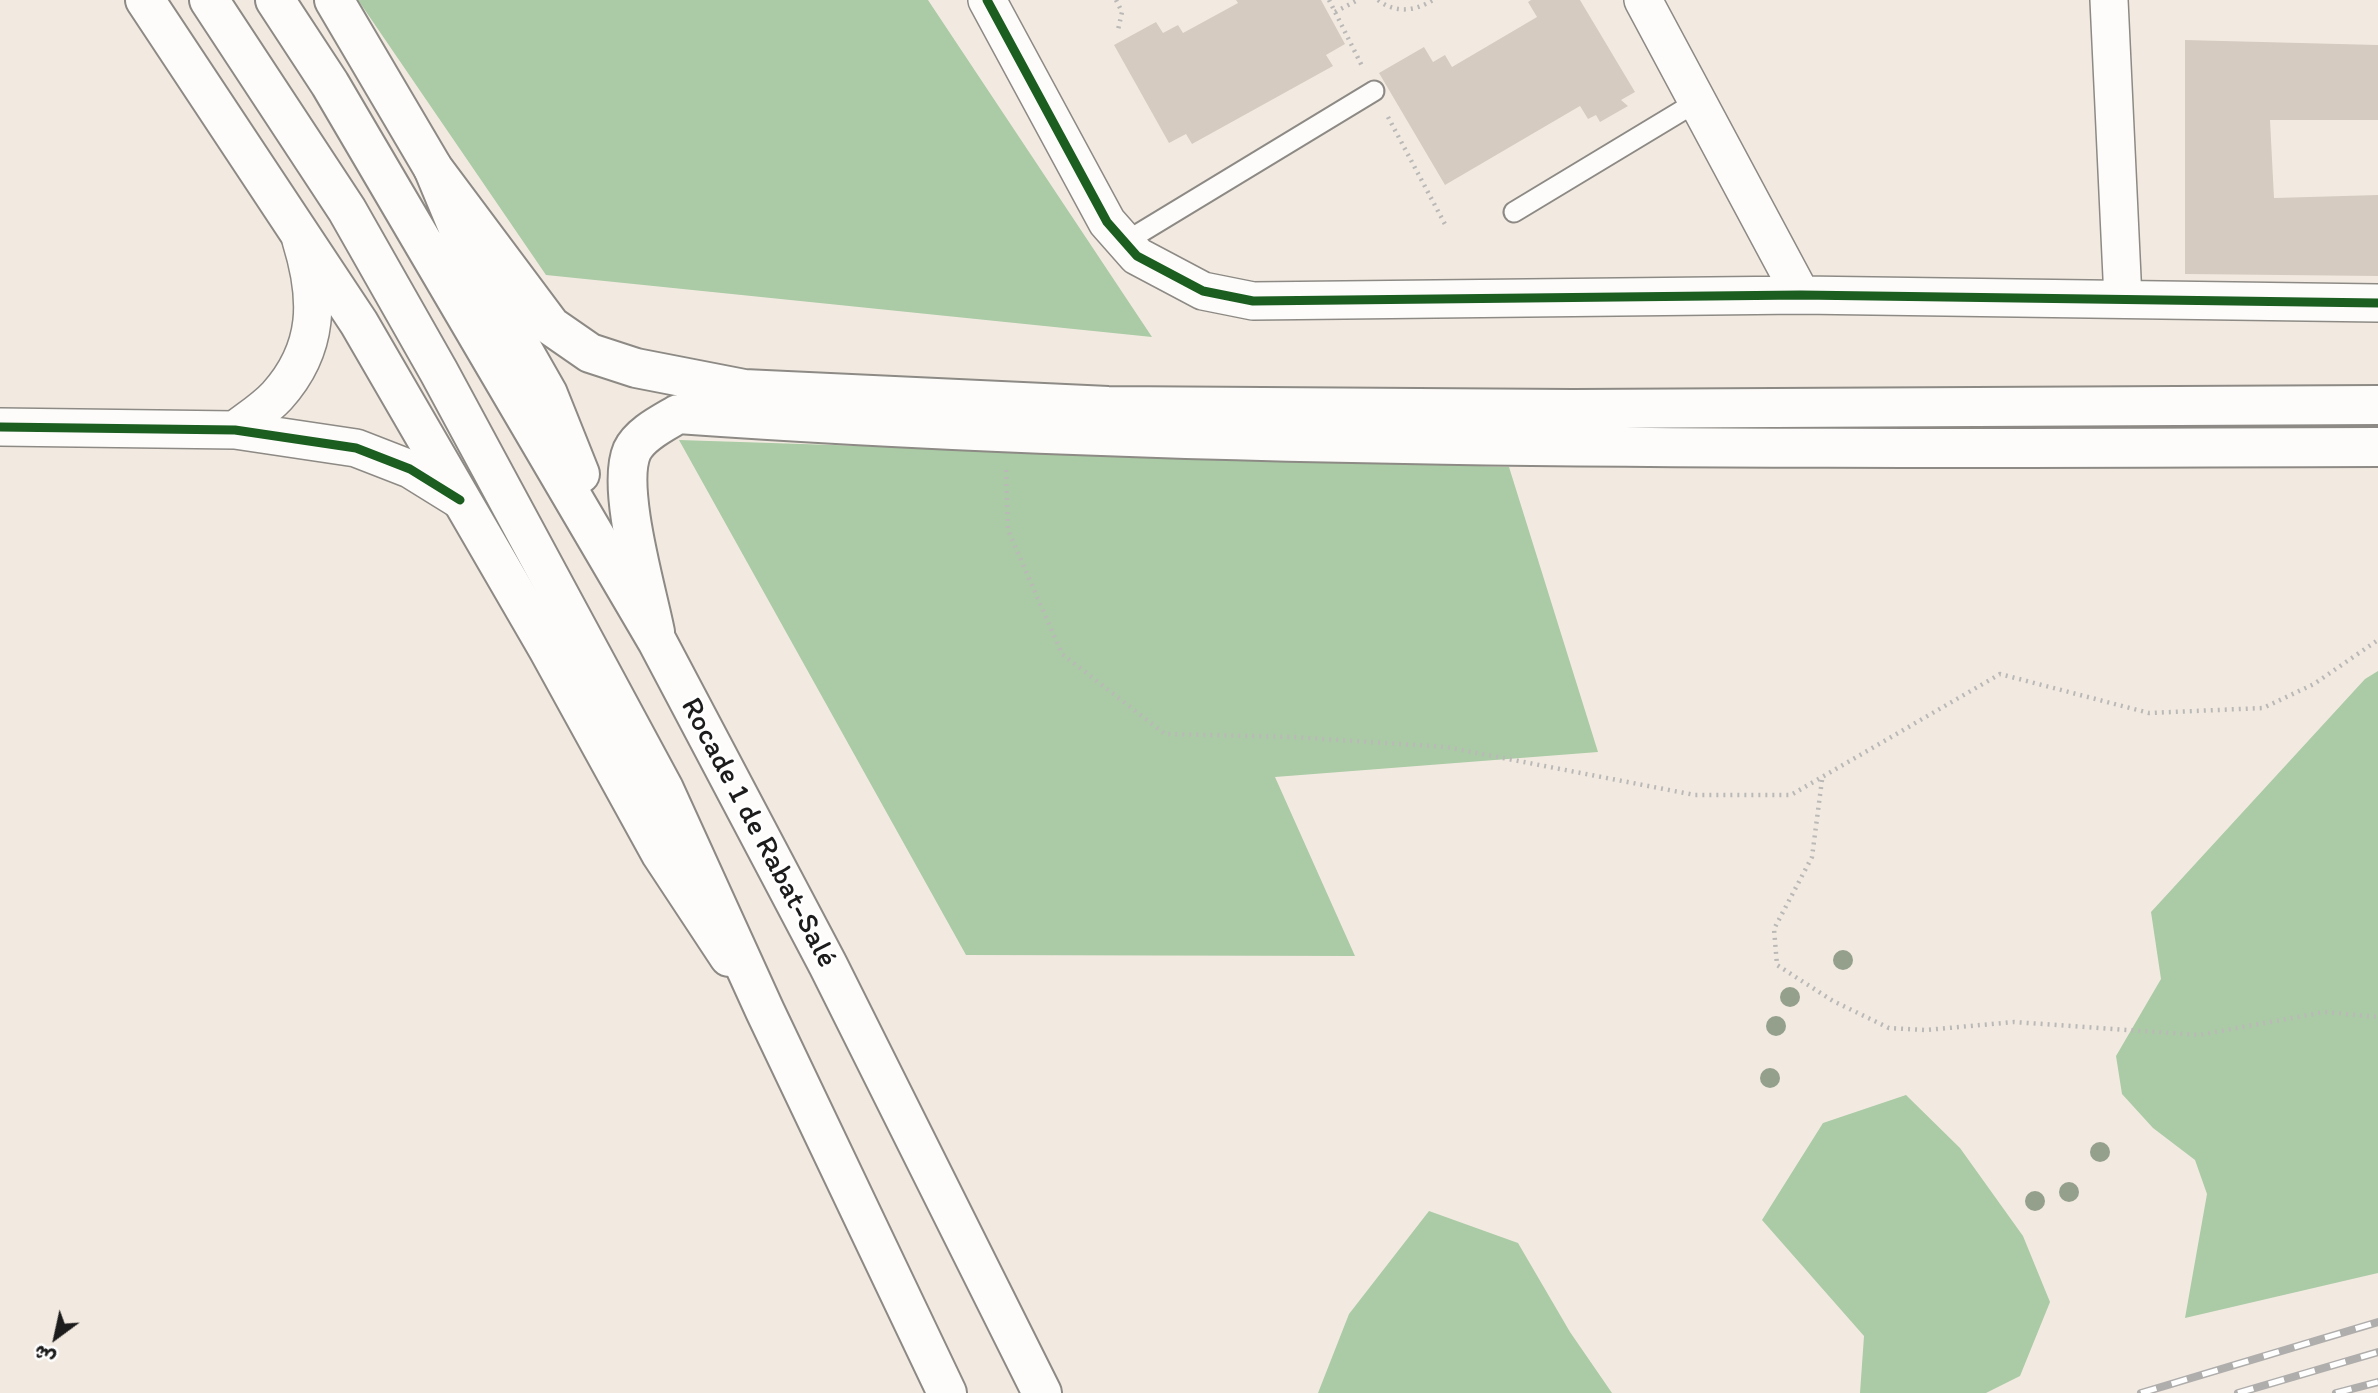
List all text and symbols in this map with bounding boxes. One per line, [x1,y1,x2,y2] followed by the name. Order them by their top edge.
[672,692,844,974] street label: Rocade 1 de Rabat-Salé
[21,1302,91,1372] north arrow
[29,1340,59,1370] text: ش

